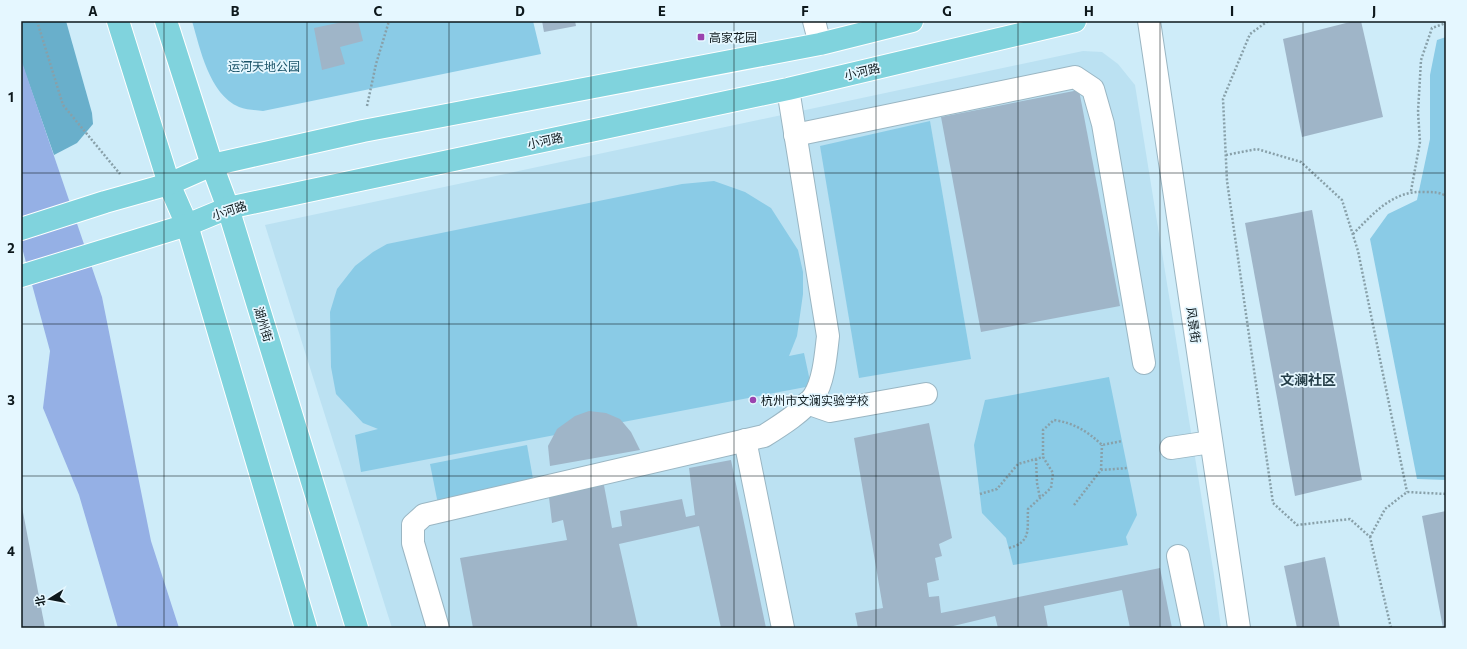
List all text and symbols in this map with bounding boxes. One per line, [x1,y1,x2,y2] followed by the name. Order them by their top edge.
[88,3,98,19] text: A
[231,3,240,19] text: B
[374,3,383,19] text: C
[515,3,525,19] text: D
[658,3,666,19] text: E
[801,3,809,19] text: F
[942,3,952,19] text: G
[1084,3,1094,19] text: H
[1230,3,1234,19] text: I
[1372,3,1376,19] text: J
[709,30,757,44] place label: 高家花园
[696,32,706,42] marker: 高家花园
[228,59,300,73] park label: 运河天地公园
[843,60,881,82] street label: 小河路
[8,89,14,105] text: 1
[526,129,564,151] street label: 小河路
[210,198,248,222] street label: 小河路
[7,240,15,256] text: 2
[252,305,276,343] street label: 湖州街
[1185,306,1203,344] street label: 风景街
[1280,371,1336,388] district label: 文澜社区
[7,392,15,408] text: 3
[761,393,869,407] place label: 杭州市文澜实验学校
[748,395,758,405] marker: 杭州市文澜实验学校
[7,543,15,559] text: 4
[30,579,70,619] north arrow
[32,594,47,608] text: 北

